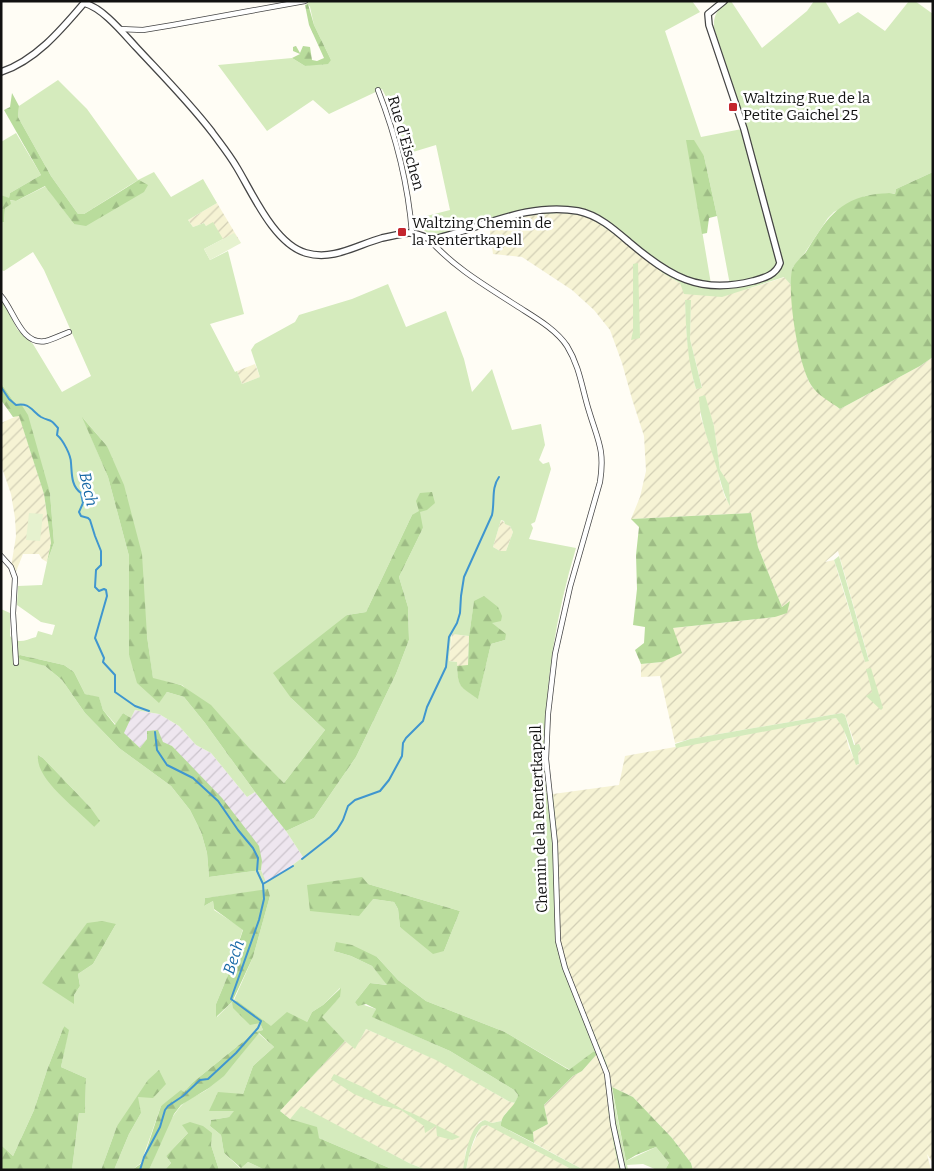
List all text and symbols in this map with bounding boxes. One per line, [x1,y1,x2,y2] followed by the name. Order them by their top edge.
[743,89,870,124] place label: Waltzing Rue de la Petite Gaichel 25
[384,94,428,193] street label: Rue d'Eischen
[727,101,739,113] marker: Waltzing Rue de la Petite Gaichel 25
[412,214,552,249] place label: Waltzing Chemin de la Rentertkapell
[396,226,408,238] marker: Waltzing Chemin de la Rentertkapell
[75,470,102,508] water label: Bech
[527,725,551,913] street label: Chemin de la Rentertkapell
[219,938,248,977] water label: Bech

